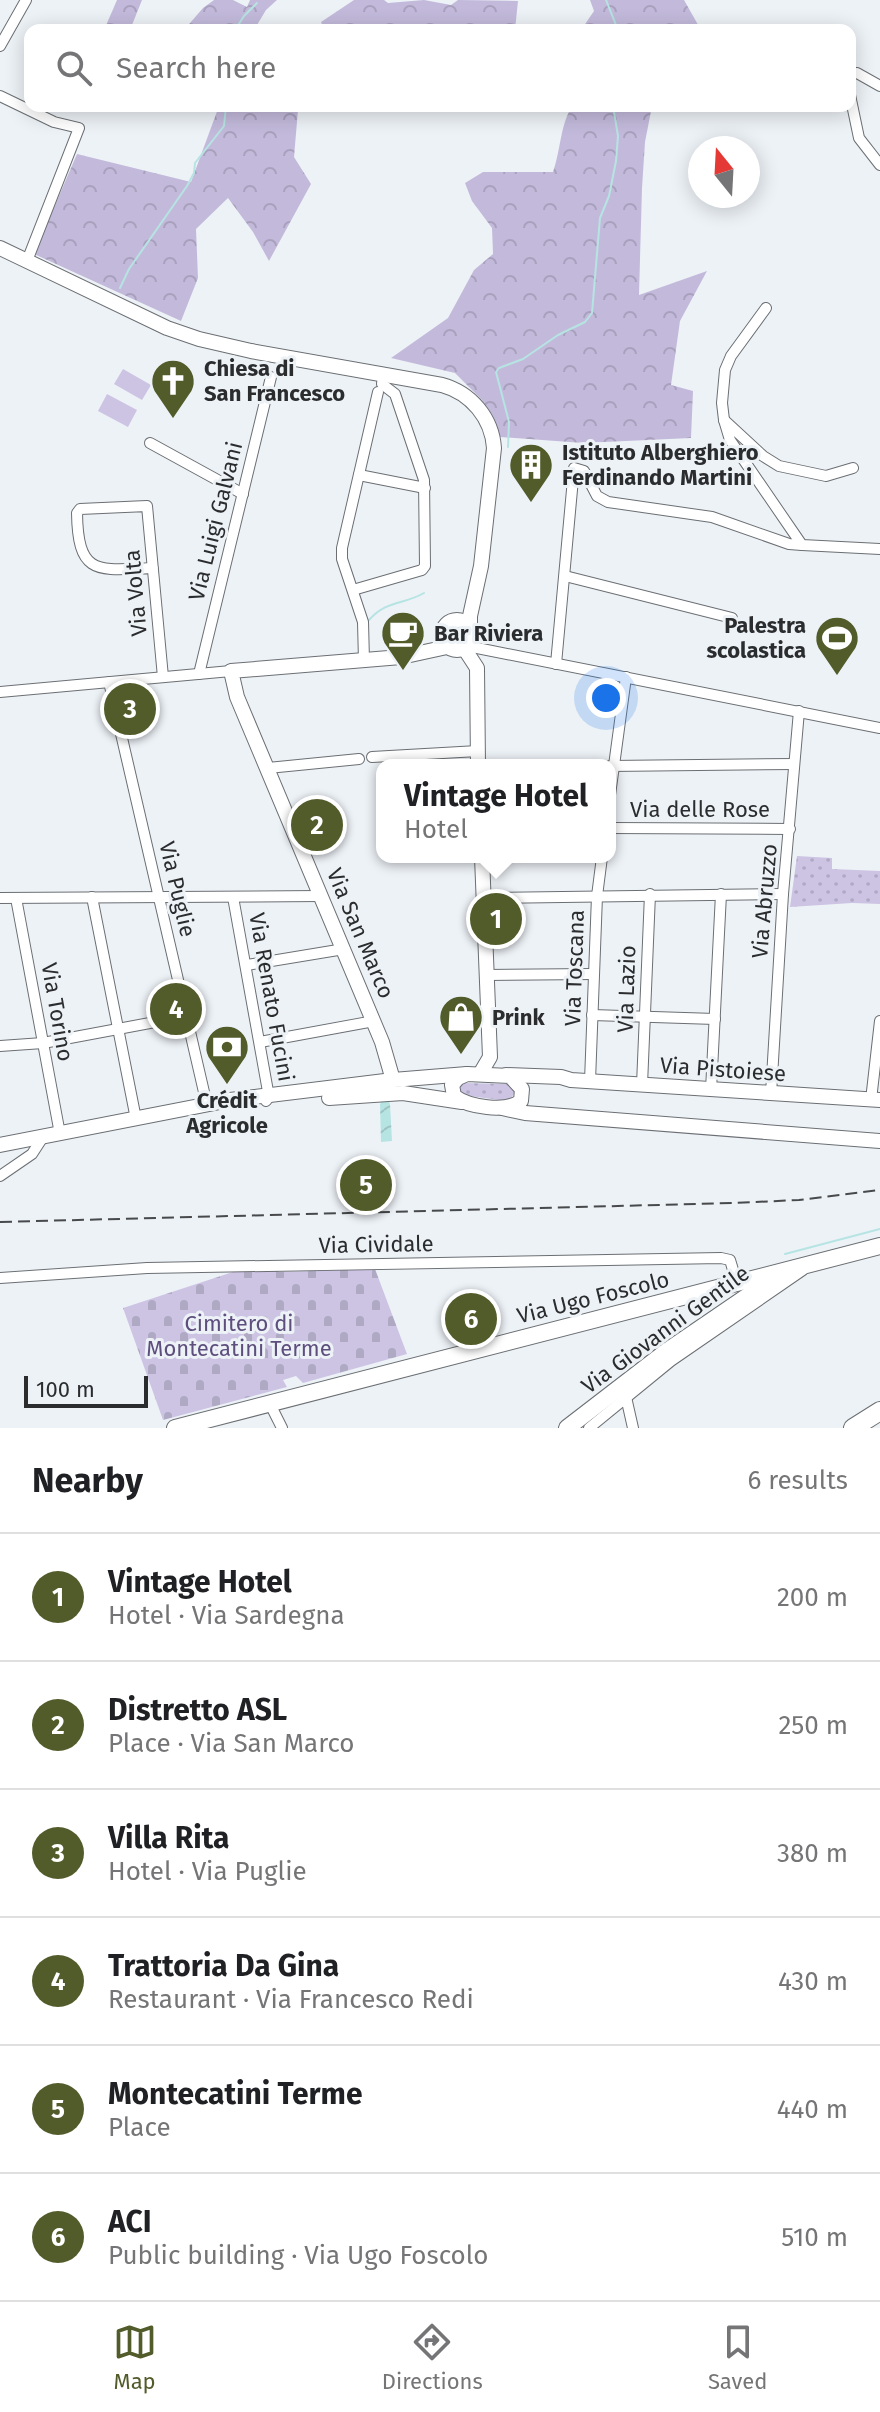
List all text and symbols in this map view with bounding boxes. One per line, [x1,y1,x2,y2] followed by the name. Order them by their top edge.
[24,24,856,112] search box
[52,46,96,90] icon: search
[116,50,276,86] text: Search here
[688,136,760,208] north arrow
[204,355,345,407] place label: Chiesa di San Francesco
[149,357,197,420] church icon: Chiesa di San Francesco
[183,439,248,603] street label: Via Luigi Galvani
[562,439,759,491] place label: Istituto Alberghiero Ferdinando Martini
[507,441,555,504] building icon: Istituto Alberghiero Ferdinando Martini
[118,548,153,637] street label: Via Volta
[379,609,427,672] cafe icon: Bar Riviera
[706,612,806,664] place label: Palestra scolastica
[813,614,861,677] sports icon: Palestra scolastica
[434,620,543,647] place label: Bar Riviera
[586,678,626,718] your location
[104,679,156,739] pin: 3
[376,759,616,863] popup
[404,778,588,814] text: Vintage Hotel
[291,795,343,855] pin: 2
[630,796,770,823] street label: Via delle Rose
[404,814,468,845] text: Hotel
[153,839,202,940] street label: Via Puglie
[746,843,783,960] street label: Via Abruzzo
[321,864,400,1002] street label: Via San Marco
[470,889,522,949] pin: 1
[559,909,590,1027] street label: Via Toscana
[243,911,300,1084] street label: Via Renato Fucini
[611,945,642,1033] street label: Via Lazio
[36,961,79,1064] street label: Via Torino
[150,979,202,1039] pin: 4
[437,993,485,1056] shop icon: Prink
[492,1004,545,1031] place label: Prink
[203,1023,251,1086] bank icon: Crédit Agricole
[659,1052,787,1087] street label: Via Pistoiese
[185,1087,268,1139] place label: Crédit Agricole
[340,1155,392,1215] pin: 5
[318,1230,434,1259] street label: Via Cividale
[576,1260,754,1399] street label: Via Giovanni Gentile
[514,1266,672,1329] street label: Via Ugo Foscolo
[445,1289,497,1349] pin: 6
[146,1310,332,1362] park label: Cimitero di Montecatini Terme
[24,1372,148,1408] scale bar
[36,1376,95,1403] text: 100 m
[32,1460,143,1501] text: Nearby
[747,1465,848,1496] text: 6 results
[108,1564,292,1600] text: Vintage Hotel
[52,1582,64,1613] text: 1
[777,1582,848,1613] text: 200 m
[108,1600,345,1631] text: Hotel · Via Sardegna
[108,1692,287,1728] text: Distretto ASL
[51,1710,65,1741] text: 2
[778,1710,848,1741] text: 250 m
[108,1728,355,1759] text: Place · Via San Marco
[108,1820,229,1856] text: Villa Rita
[51,1838,65,1869] text: 3
[777,1838,848,1869] text: 380 m
[108,1856,307,1887] text: Hotel · Via Puglie
[108,1948,339,1984] text: Trattoria Da Gina
[51,1966,65,1997] text: 4
[778,1966,848,1997] text: 430 m
[108,1984,474,2015] text: Restaurant · Via Francesco Redi
[108,2076,363,2112] text: Montecatini Terme
[51,2094,65,2125] text: 5
[777,2094,848,2125] text: 440 m
[108,2112,171,2143] text: Place
[108,2204,151,2240] text: ACI
[51,2222,65,2253] text: 6
[781,2222,848,2253] text: 510 m
[108,2240,488,2271] text: Public building · Via Ugo Foscolo
[113,2320,157,2395] tab: Map
[382,2320,483,2395] tab: Directions
[708,2320,767,2395] tab: Saved

